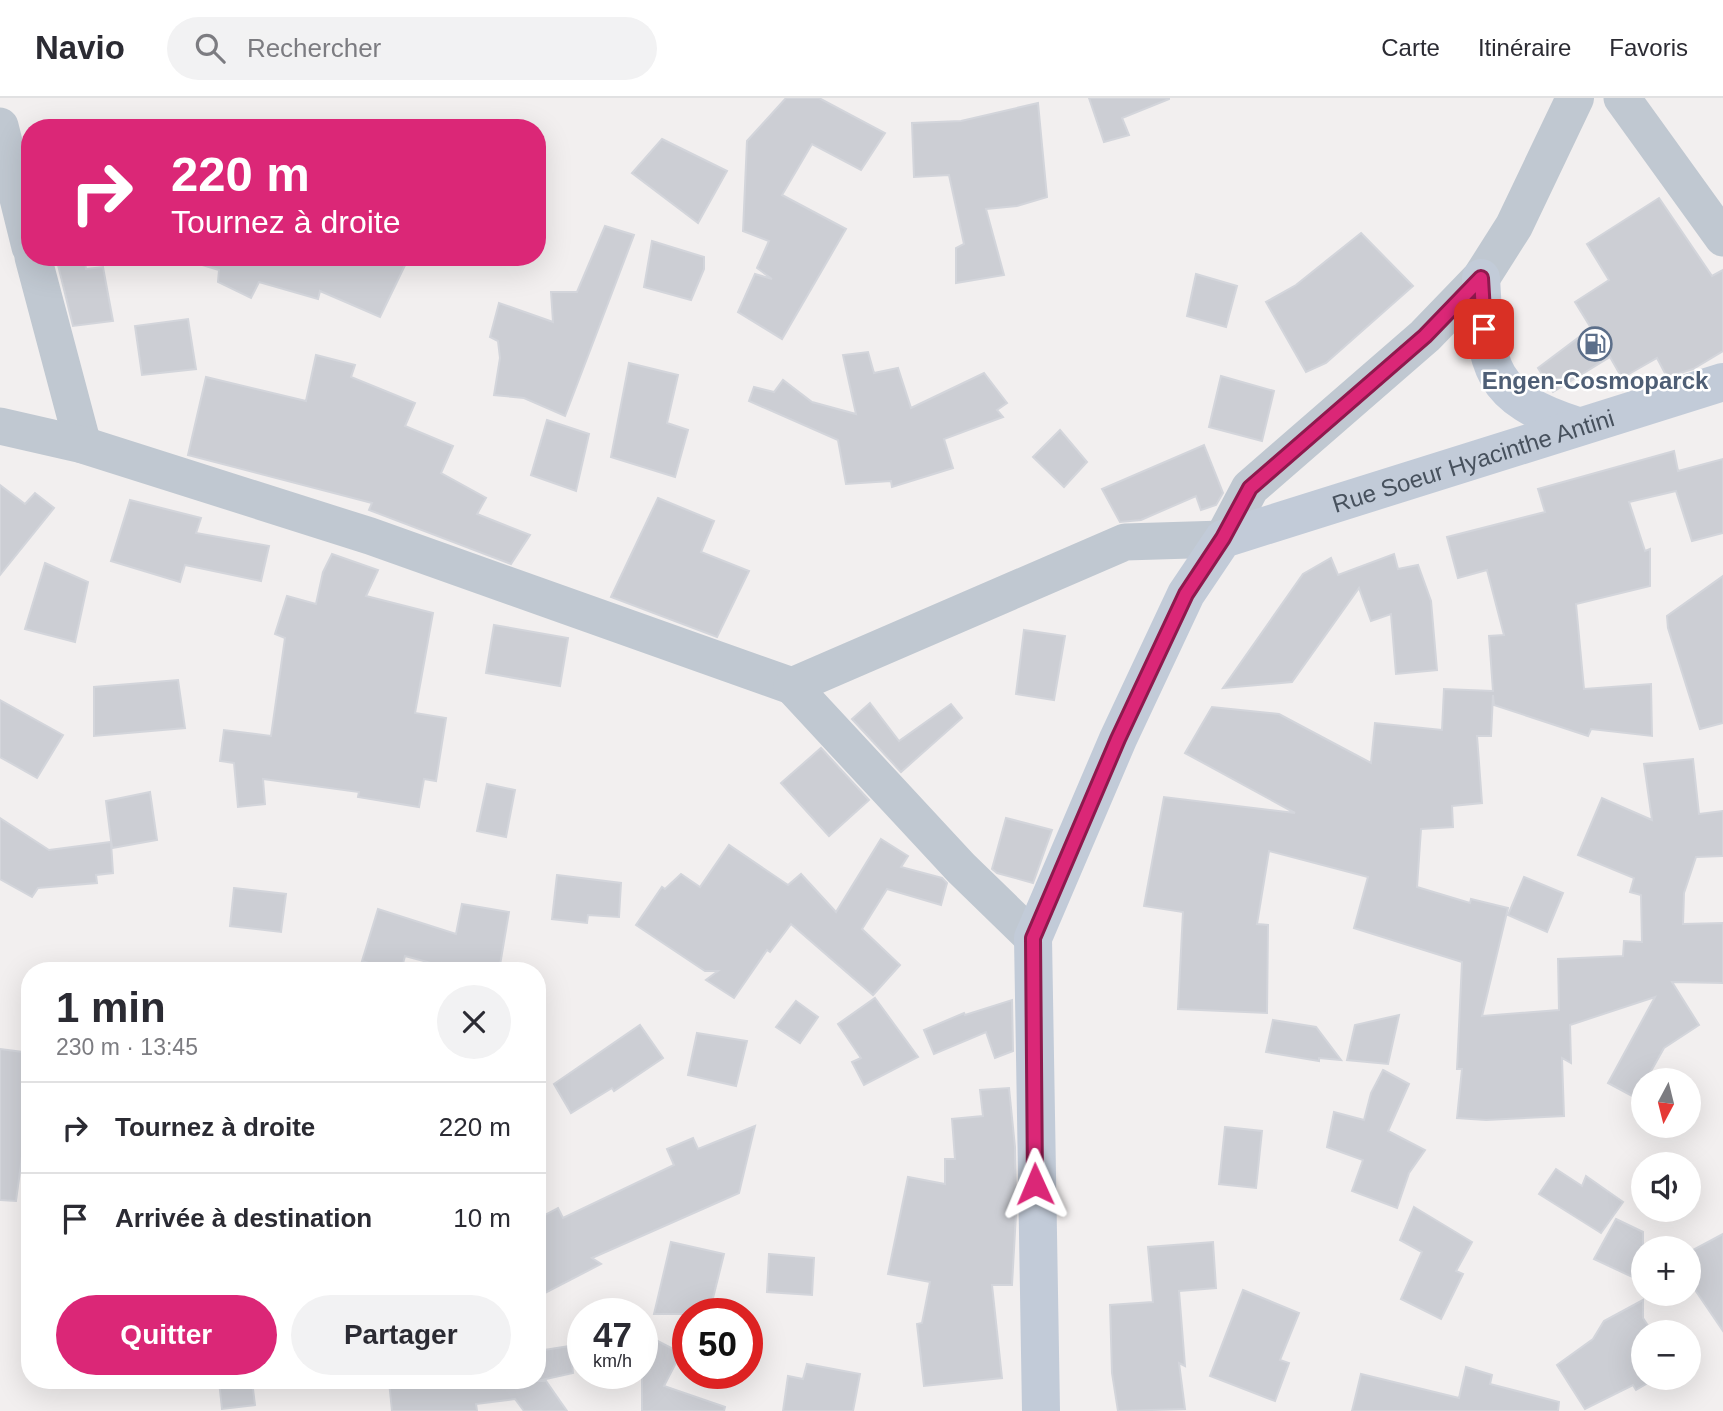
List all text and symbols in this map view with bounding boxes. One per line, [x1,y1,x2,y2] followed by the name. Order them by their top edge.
[167,17,657,80] search box
[35,29,125,66] text: Navio
[191,29,229,67] icon: search
[247,33,381,63] text: Rechercher
[1381,34,1440,61] text: Carte
[1478,34,1571,61] text: Itinéraire
[1609,34,1688,61] text: Favoris
[56,147,147,238] icon: right
[171,147,310,201] text: 220 m
[171,204,400,240] text: Tournez à droite
[1454,299,1514,359] pin
[1465,310,1503,348] icon: arrive
[1576,325,1614,363] fuel station icon: Engen-Cosmoparck
[1482,367,1709,394] place label: Engen-Cosmoparck
[1329,404,1617,517] street label: Rue Soeur Hyacinthe Antini
[56,984,166,1031] text: 1 min
[437,985,511,1059] button: close
[56,1034,198,1060] text: 230 m · 13:45
[1631,1068,1701,1138] north arrow
[1631,1068,1701,1390] map controls
[56,1109,94,1147] icon: right
[115,1112,315,1142] text: Tournez à droite
[439,1112,511,1142] text: 220 m
[998,1147,1072,1221] position arrow
[1631,1152,1701,1222] button: sound
[56,1200,94,1238] icon: arrive
[115,1203,372,1233] text: Arrivée à destination
[453,1203,511,1233] text: 10 m
[1631,1236,1701,1306] button: +
[56,1295,277,1375] button: Quitter
[291,1295,511,1375] button: Partager
[672,1298,763,1389] speed limit sign: 50
[593,1315,632,1354] text: 47
[1631,1320,1701,1390] button: −
[593,1351,632,1371] text: km/h

